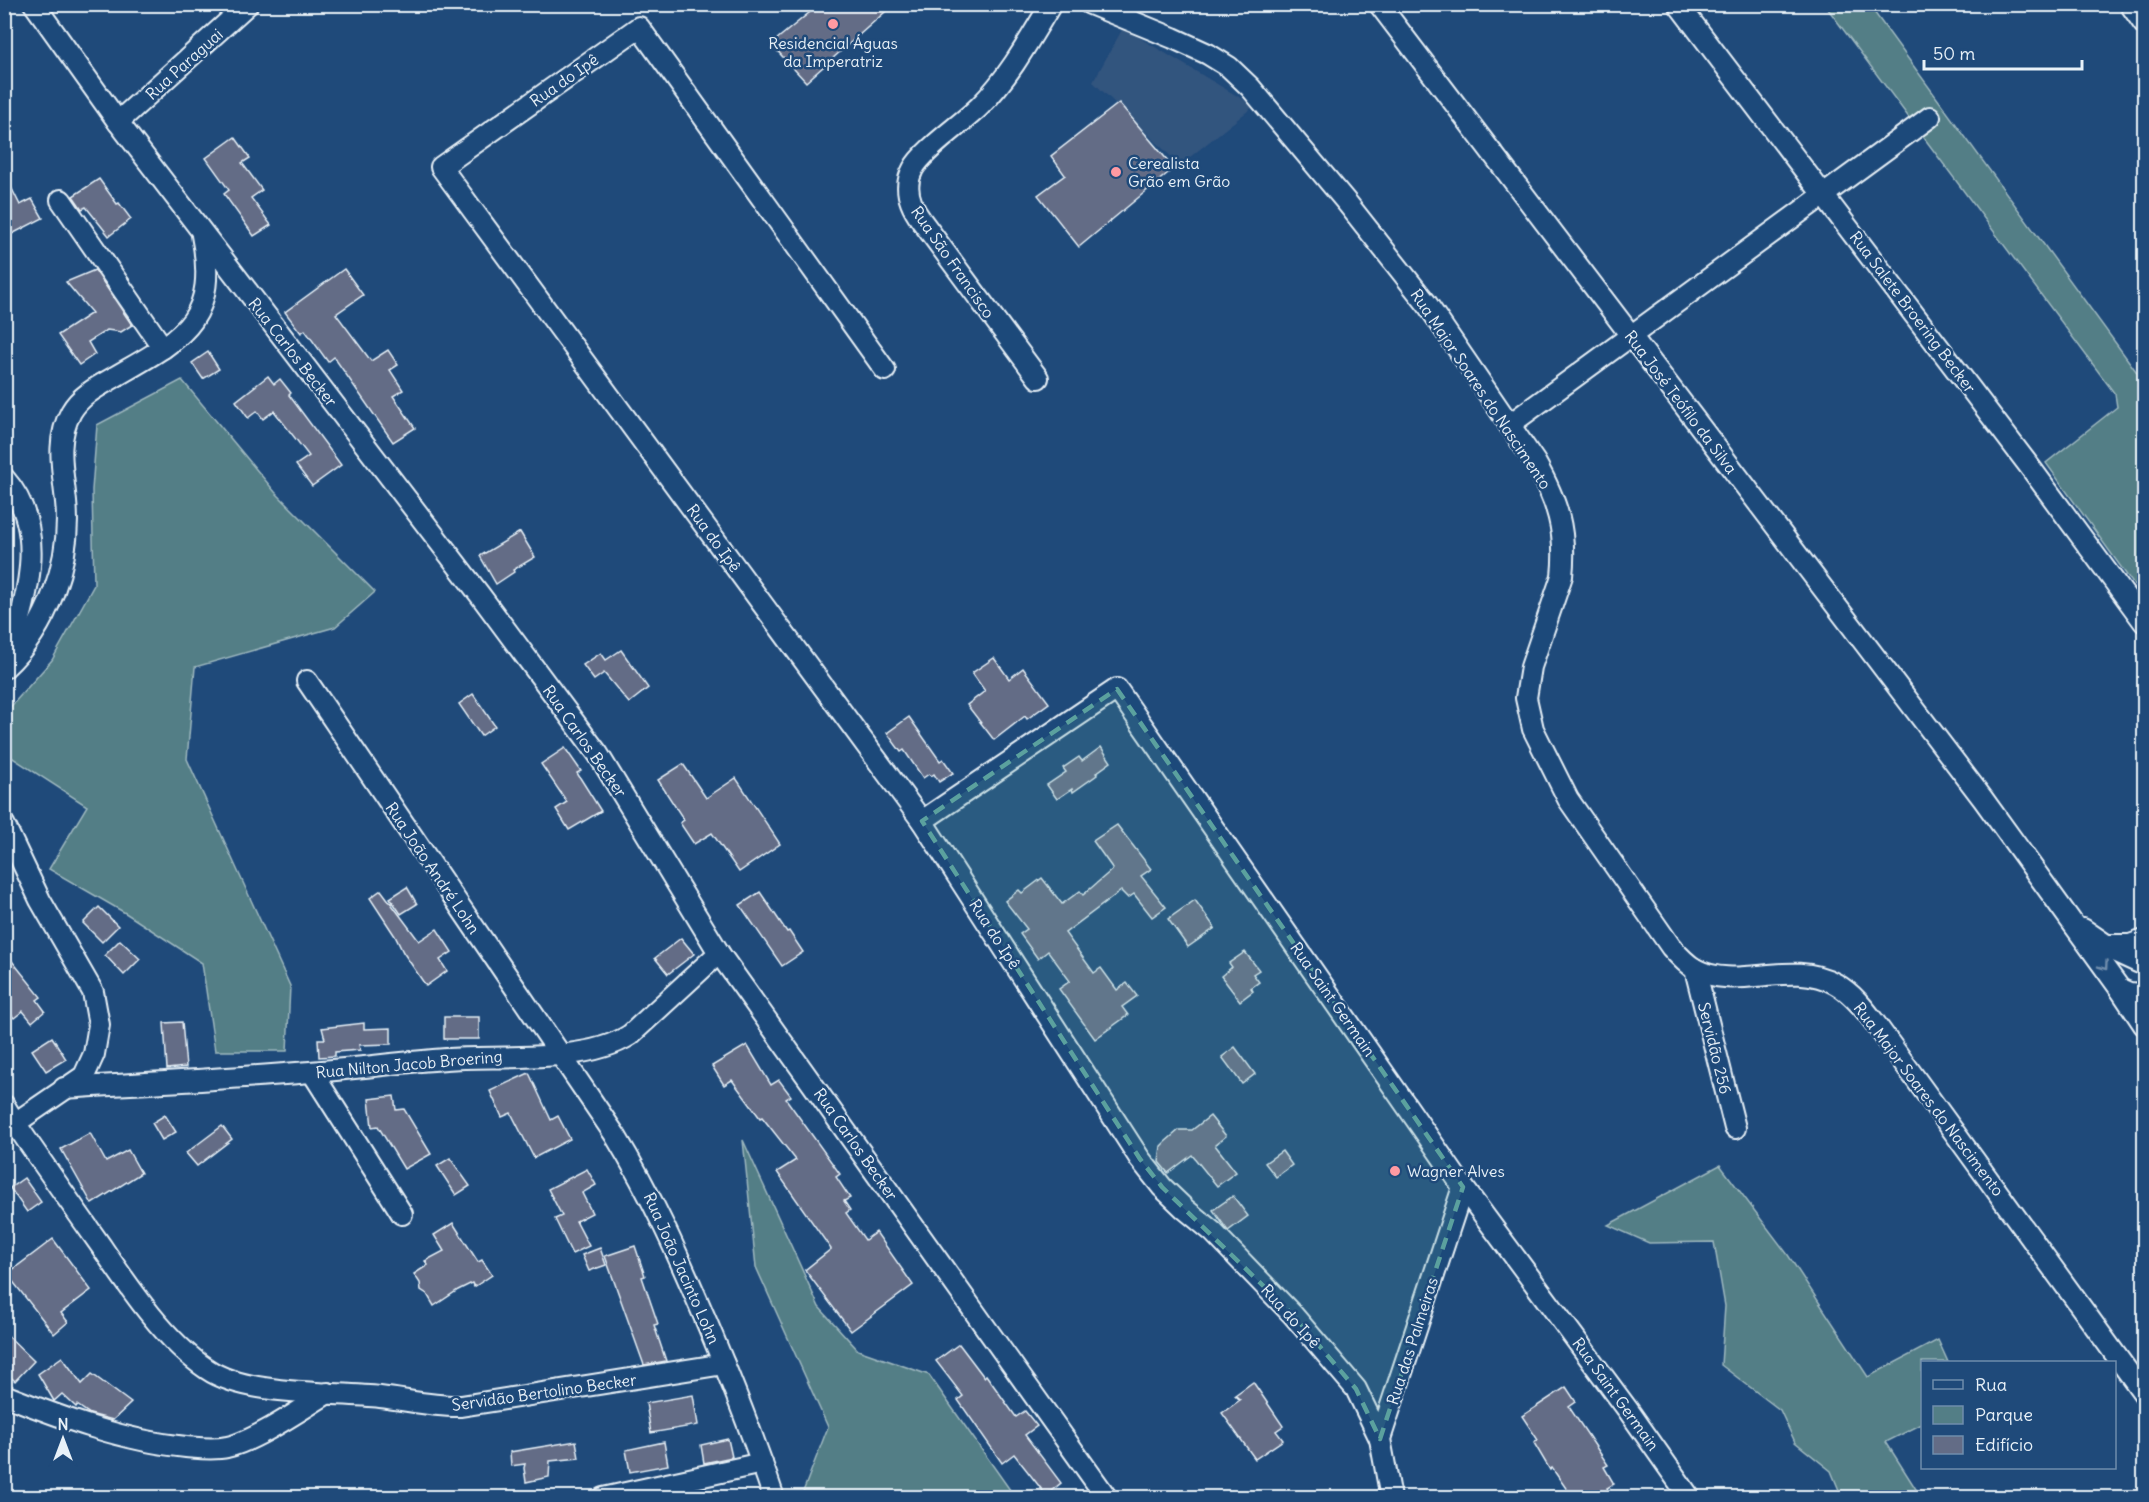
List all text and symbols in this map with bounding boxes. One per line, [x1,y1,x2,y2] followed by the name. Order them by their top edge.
[826,17,840,31] marker: Residencial Águas da Imperatriz
[141,24,227,104] street label: Rua Paraguai
[768,33,898,71] place label: Residencial Águas da Imperatriz
[1924,33,2082,71] scale bar
[1933,42,1975,65] text: 50 m
[526,49,602,111] street label: Rua do Ipê
[1128,153,1230,191] place label: Cerealista Grão em Grão
[1109,165,1123,179] marker: Cerealista Grão em Grão
[907,202,999,322] street label: Rua São Francisco
[1846,227,1981,397] street label: Rua Salete Broering Becker
[1406,285,1556,493] street label: Rua Major Soares do Nascimento
[244,294,342,411] street label: Rua Carlos Becker
[1621,326,1741,478] street label: Rua José Teófilo da Silva
[683,500,745,576] street label: Rua do Ipê
[539,681,631,801] street label: Rua Carlos Becker
[381,798,485,938] street label: Rua João André Lohn
[965,895,1025,973] street label: Rua do Ipê
[1286,938,1380,1060] street label: Rua Saint Germain
[2097,960,2108,971] one-way arrow
[1850,998,2008,1200] street label: Rua Major Soares do Nascimento
[1694,1000,1736,1096] street label: Servidão 256
[315,1046,503,1082] street label: Rua Nilton Jacob Broering
[810,1084,902,1204] street label: Rua Carlos Becker
[1407,1161,1505,1181] place label: Wagner Alves
[1388,1164,1402,1178] marker: Wagner Alves
[640,1189,724,1347] street label: Rua João Jacinto Lohn
[1382,1275,1442,1407] street label: Rua das Palmeiras
[1257,1280,1325,1352] street label: Rua do Ipê
[1568,1334,1664,1454] street label: Rua Saint Germain
[1921,1361,2116,1469] legend
[450,1369,638,1415] street label: Servidão Bertolino Becker
[1975,1373,2007,1396] text: Rua
[1975,1403,2033,1426] text: Parque
[33,1409,93,1469] north arrow
[57,1414,69,1434] text: N
[1975,1433,2033,1456] text: Edifício

